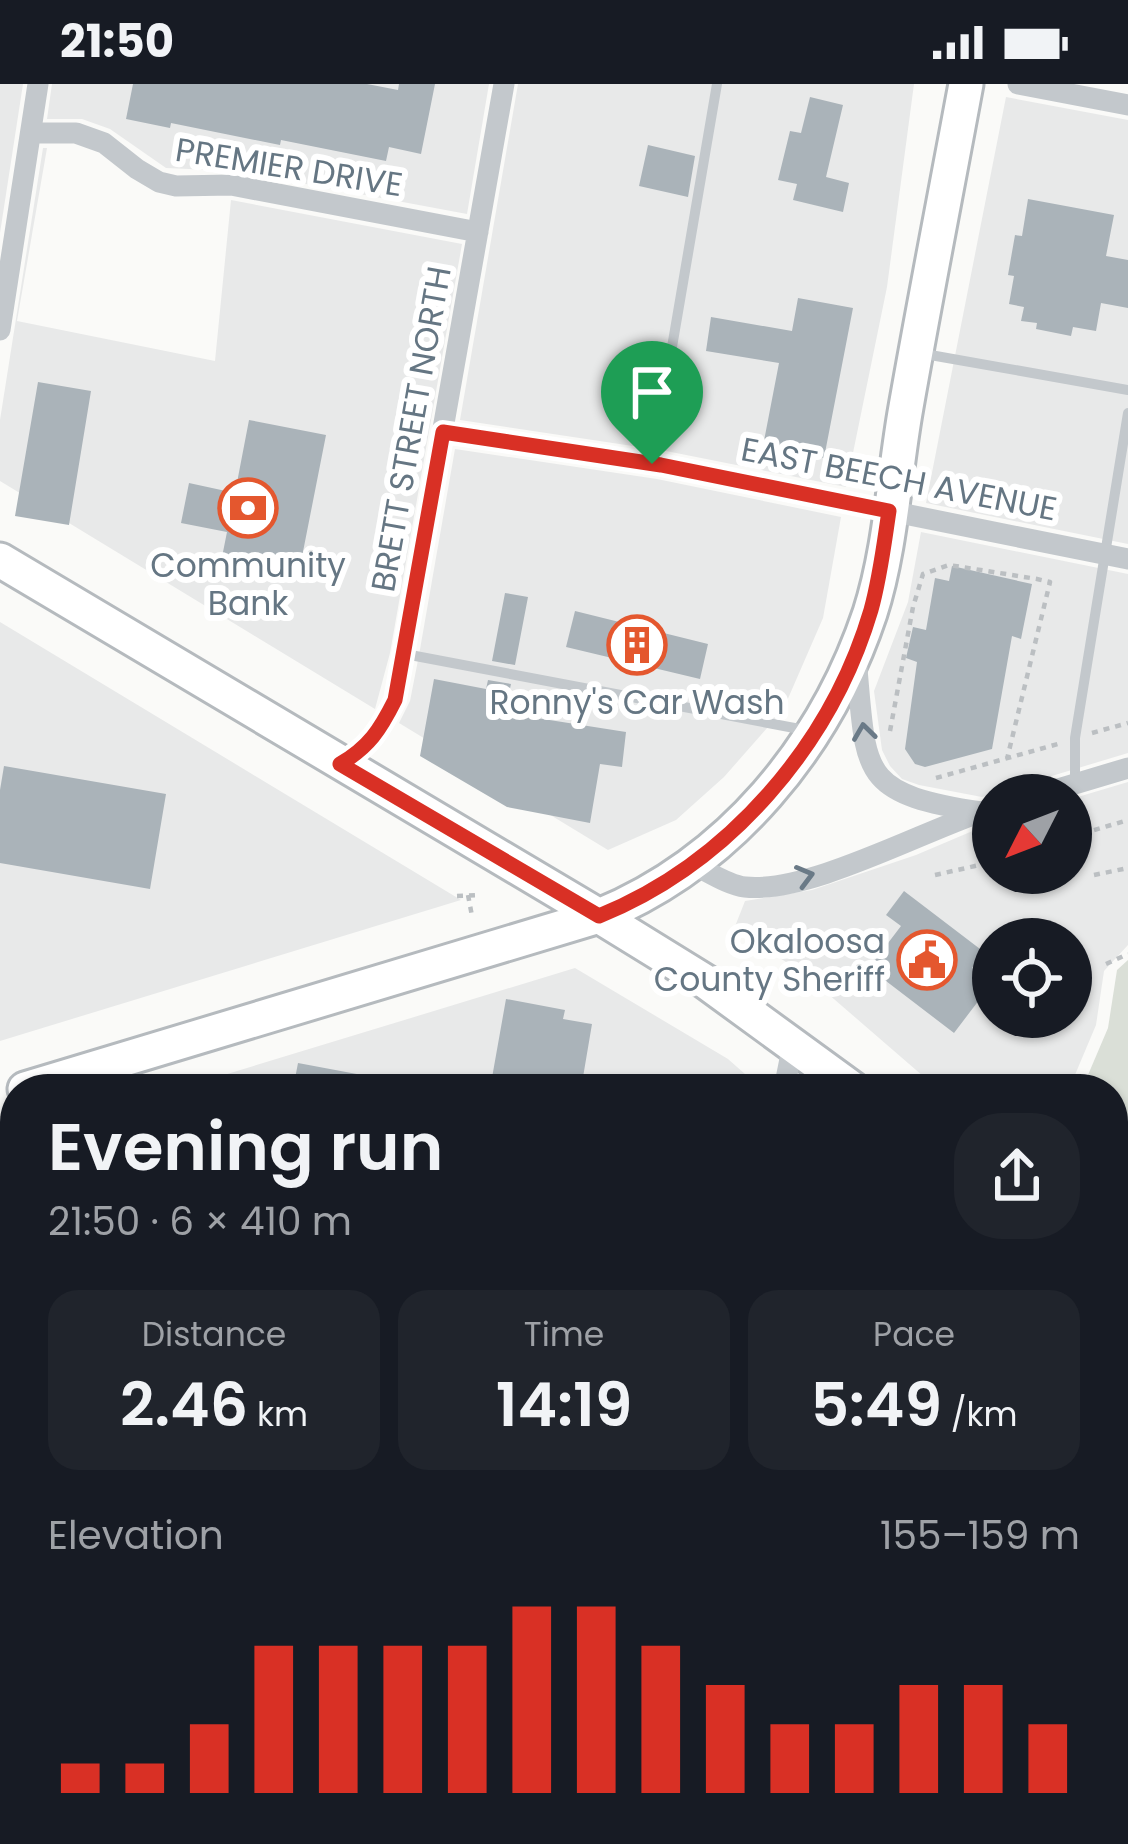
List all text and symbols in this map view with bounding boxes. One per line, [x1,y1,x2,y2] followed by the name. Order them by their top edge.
[60,10,174,73] text: 21:50
[172,126,406,208] street label: PREMIER DRIVE
[359,263,463,595] street label: BRETT STREET NORTH
[601,341,703,464] pin
[619,359,685,425] icon: arrive
[737,425,1061,533] street label: EAST BEECH AVENUE
[217,477,279,539] bank icon: Community Bank
[150,542,346,627] place label: Community Bank
[606,614,668,676] building icon: Ronny's Car Wash
[489,679,785,726] place label: Ronny's Car Wash
[852,723,878,742] one-way arrow
[972,774,1092,894] north arrow
[972,774,1092,1038] map controls
[794,866,814,891] one-way arrow
[654,918,885,1003] place label: Okaloosa County Sheriff
[972,918,1092,1038] button: locate
[896,929,958,991] public building icon: Okaloosa County Sheriff
[48,1101,443,1193] text: Evening run
[954,1113,1080,1239] button: share
[48,1194,352,1249] text: 21:50 · 6 × 410 m
[142,1311,286,1358] text: Distance
[524,1311,604,1358] text: Time
[873,1311,955,1358] text: Pace
[120,1363,248,1447] text: 2.46
[496,1363,632,1447] text: 14:19
[810,1363,942,1447] text: 5:49
[248,1391,308,1438] text: km
[942,1391,1018,1438] text: /km
[48,1508,224,1563] text: Elevation
[880,1508,1080,1563] text: 155–159 m

